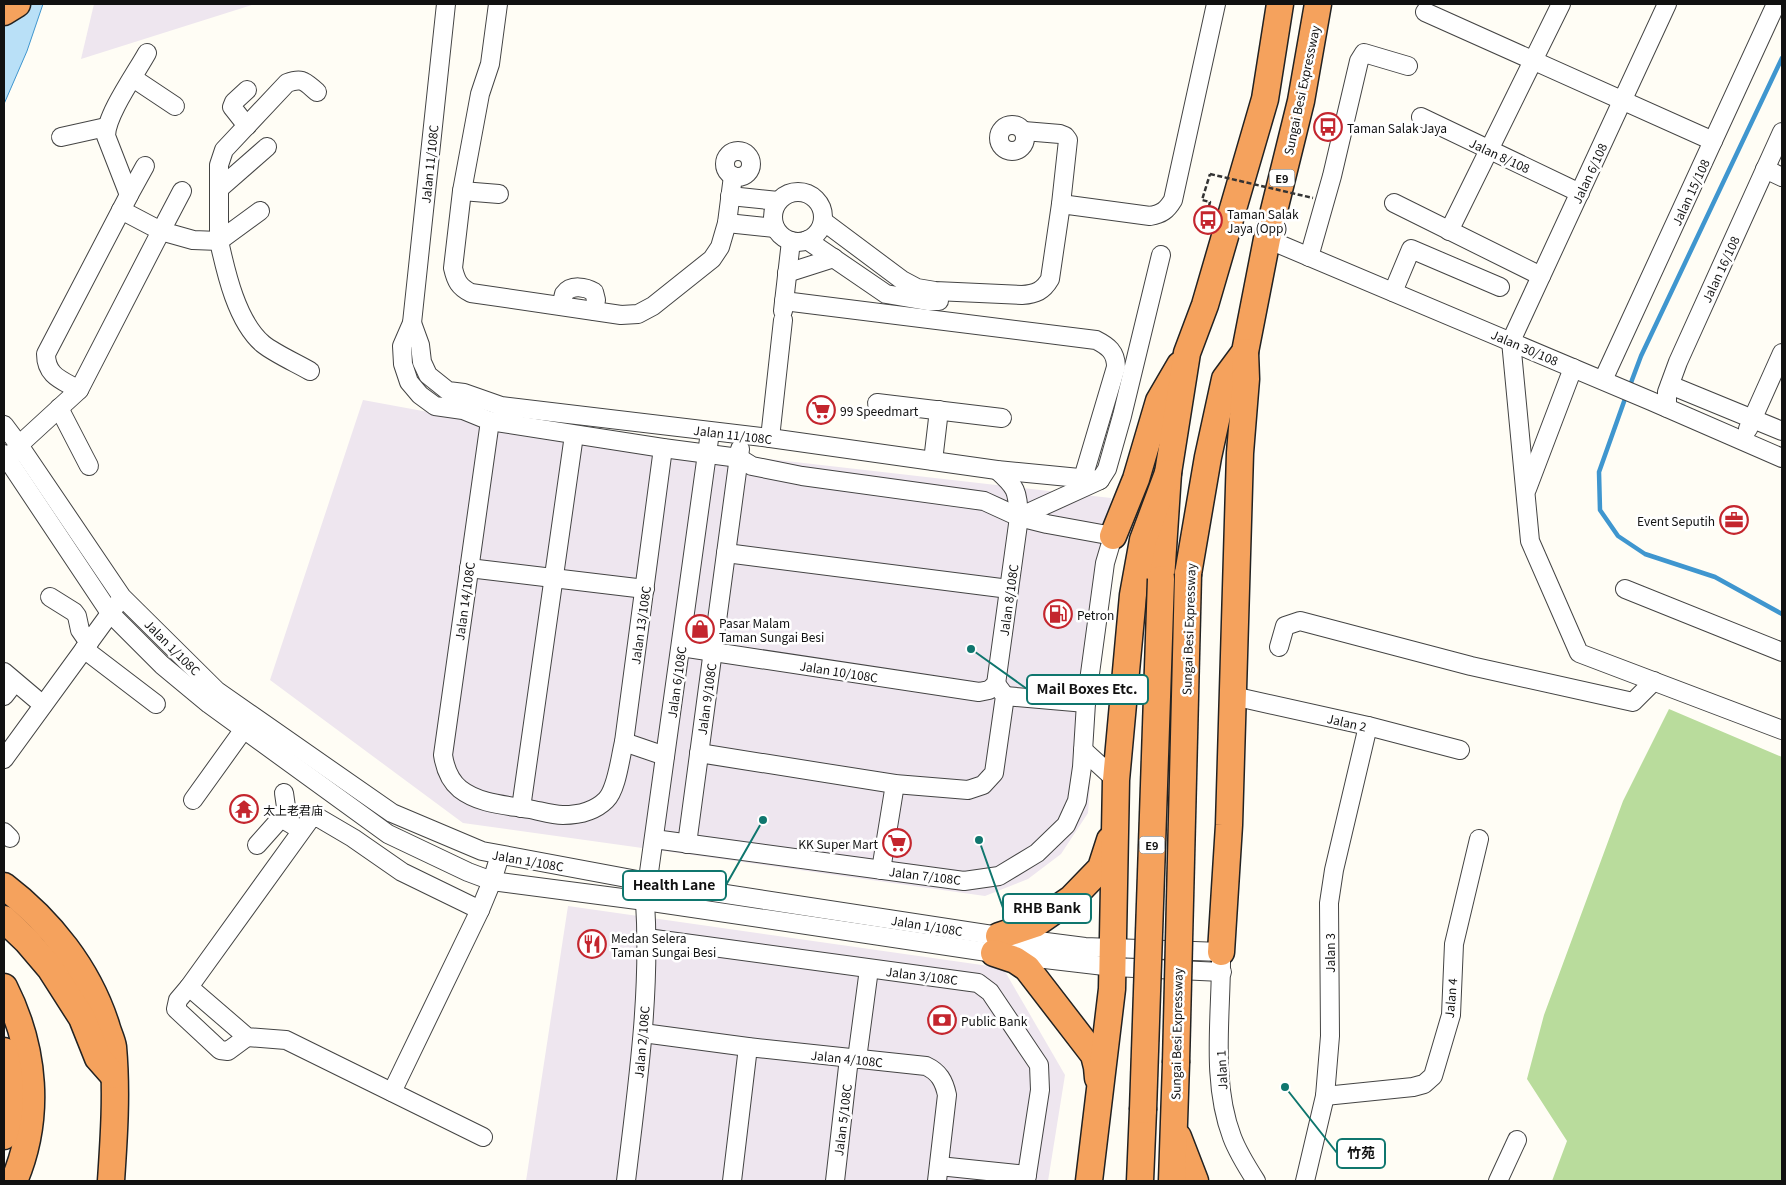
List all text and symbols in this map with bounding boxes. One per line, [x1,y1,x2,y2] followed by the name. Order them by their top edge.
[1279,23,1323,156] street label: Sungai Besi Expressway
[1313,112,1343,142] bus stop icon: Taman Salak Jaya
[1347,119,1447,136] place label: Taman Salak Jaya
[416,123,442,204] street label: Jalan 11/108C
[1467,134,1533,177] street label: Jalan 8/108
[1568,140,1611,206] street label: Jalan 6/108
[1667,156,1713,228] street label: Jalan 15/108
[1270,170,1294,187] road number: E9
[1193,205,1223,235] bus stop icon: Taman Salak Jaya (Opp)
[1227,205,1299,236] place label: Taman Salak Jaya (Opp)
[1697,233,1743,305] street label: Jalan 16/108
[1489,325,1561,369] street label: Jalan 30/108
[806,395,836,425] supermarket icon: 99 Speedmart
[840,402,919,419] place label: 99 Speedmart
[693,421,774,447] street label: Jalan 11/108C
[1719,505,1749,535] office icon: Event Seputih
[1637,512,1715,529] place label: Event Seputih
[450,560,478,641] street label: Jalan 14/108C
[1177,562,1199,695] street label: Sungai Besi Expressway
[995,563,1021,637] street label: Jalan 8/108C
[626,584,654,665] street label: Jalan 13/108C
[1043,599,1073,629] fuel station icon: Petron
[1077,606,1114,623] place label: Petron
[685,614,715,644] shop icon: Pasar Malam Taman Sungai Besi
[719,614,824,645] place label: Pasar Malam Taman Sungai Besi
[141,615,205,679] street label: Jalan 1/108C
[663,645,689,719] street label: Jalan 6/108C
[799,656,880,686] street label: Jalan 10/108C
[693,662,719,736] street label: Jalan 9/108C
[1027,675,1148,704] callout: Mail Boxes Etc.
[1036,678,1138,698] text: Mail Boxes Etc.
[1326,709,1369,735] street label: Jalan 2
[229,794,259,824] temple icon: 太上老君庙
[263,801,323,818] place label: 太上老君庙
[882,828,912,858] supermarket icon: KK Super Mart
[798,835,878,852] place label: KK Super Mart
[1140,836,1164,854] road number: E9
[491,845,565,875] street label: Jalan 1/108C
[888,862,962,888] street label: Jalan 7/108C
[623,871,726,900] callout: Health Lane
[633,874,715,894] text: Health Lane
[1003,894,1091,923] callout: RHB Bank
[1013,897,1082,917] text: RHB Bank
[890,911,964,939] street label: Jalan 1/108C
[577,929,607,959] restaurant icon: Medan Selera Taman Sungai Besi
[611,929,716,960] place label: Medan Selera Taman Sungai Besi
[1321,933,1338,973] street label: Jalan 3
[885,962,959,988] street label: Jalan 3/108C
[1166,967,1186,1100] street label: Sungai Besi Expressway
[1440,977,1460,1019] street label: Jalan 4
[629,1005,653,1079] street label: Jalan 2/108C
[927,1005,957,1035] bank icon: Public Bank
[961,1012,1028,1029] place label: Public Bank
[810,1046,884,1070] street label: Jalan 4/108C
[1211,1050,1231,1090] street label: Jalan 1
[829,1083,855,1157] street label: Jalan 5/108C
[1337,1139,1385,1168] callout: 竹苑
[1347,1142,1375,1162] text: 竹苑

